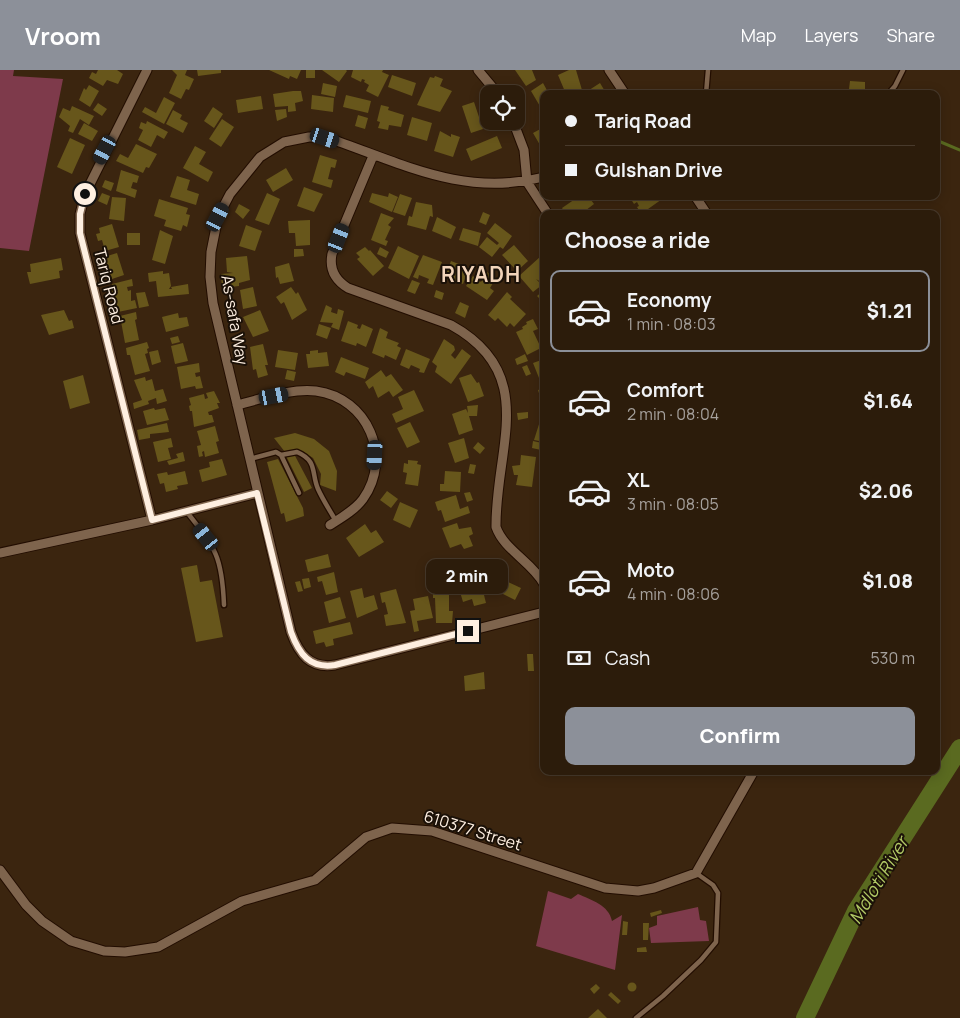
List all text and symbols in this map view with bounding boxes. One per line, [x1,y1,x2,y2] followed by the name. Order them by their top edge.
[25,19,101,52] text: Vroom
[741,23,776,47] text: Map
[804,23,858,47] text: Layers
[886,23,935,47] text: Share
[480,85,525,130] map controls
[480,85,525,130] button: locate
[595,108,692,134] text: Tariq Road
[308,126,341,150] car
[91,133,118,167] car
[595,157,723,183] text: Gulshan Drive
[74,183,96,205] route start
[204,200,231,234] car
[326,221,351,255] car
[565,225,710,255] text: Choose a ride
[89,246,129,326] street label: Tariq Road
[441,260,521,288] district label: RIYADH
[216,273,254,367] street label: As-safa Way
[627,287,711,313] text: Economy
[567,289,612,334] icon: car
[867,298,913,324] text: $1.21
[627,313,716,335] text: 1 min · 08:03
[627,377,704,403] text: Comfort
[567,379,612,424] icon: car
[257,386,290,406] car
[863,388,913,414] text: $1.64
[627,403,719,425] text: 2 min · 08:04
[366,440,383,470] car
[627,467,650,493] text: XL
[567,469,612,514] icon: car
[859,478,913,504] text: $2.06
[627,493,719,515] text: 3 min · 08:05
[190,521,221,553] car
[627,557,674,583] text: Moto
[427,558,509,594] callout: 2 min
[567,559,612,604] icon: car
[446,565,488,587] text: 2 min
[862,568,913,594] text: $1.08
[627,583,720,605] text: 4 min · 08:06
[457,620,479,642] route end
[565,644,593,672] icon: cash
[605,645,650,671] text: Cash
[870,647,915,669] text: 530 m
[565,707,915,765] button: Confirm
[421,805,525,855] street label: 610377 Street
[843,830,915,928] water label: Mdloti River

